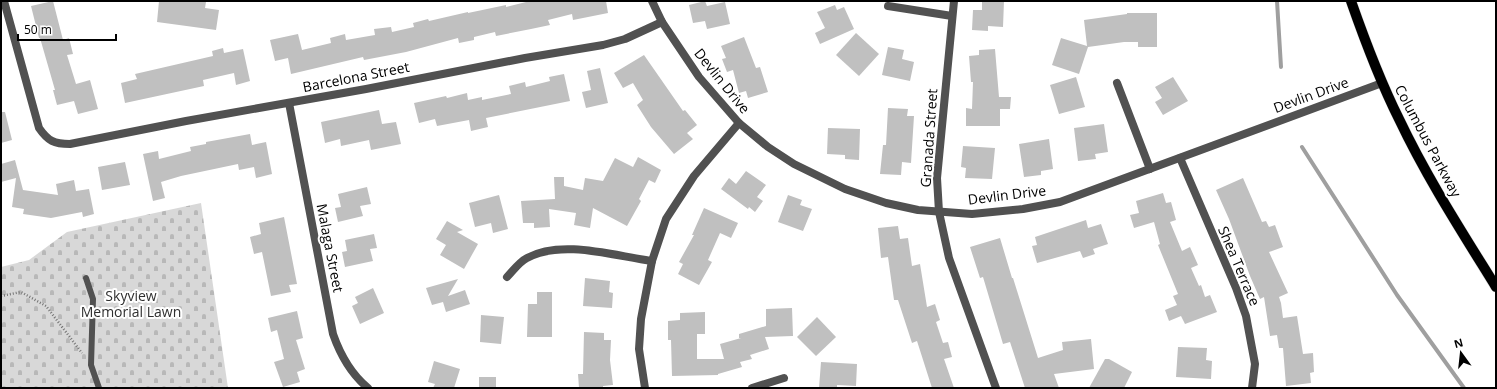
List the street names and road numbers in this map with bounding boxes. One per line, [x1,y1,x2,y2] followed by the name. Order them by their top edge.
[690,44,755,117] street label: Devlin Drive
[301,57,411,96] street label: Barcelona Street
[1271,72,1351,117] street label: Devlin Drive
[1391,81,1467,201] street label: Columbus Parkway
[916,88,941,188] street label: Granada Street
[967,180,1047,209] street label: Devlin Drive
[313,202,348,294] street label: Malaga Street
[1214,223,1265,309] street label: Shea Terrace

